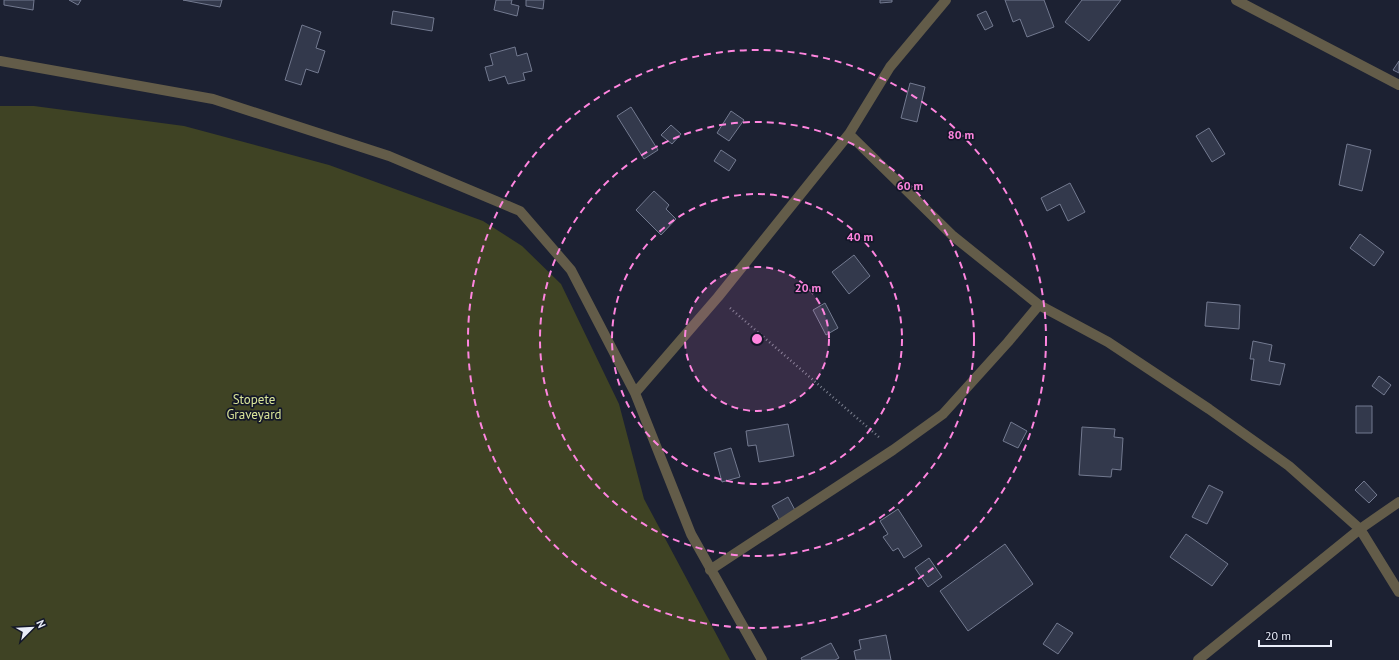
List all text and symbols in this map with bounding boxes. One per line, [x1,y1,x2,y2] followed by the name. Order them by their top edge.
[948,127,974,142] text: 80 m
[897,178,923,193] text: 60 m
[847,229,873,244] text: 40 m
[795,280,821,295] text: 20 m
[750,332,764,346] centre of rings
[226,391,282,423] park label: Stopete Graveyard
[12,608,52,648] north arrow
[33,618,49,630] text: N
[1259,622,1331,648] scale bar
[1265,628,1291,643] text: 20 m

